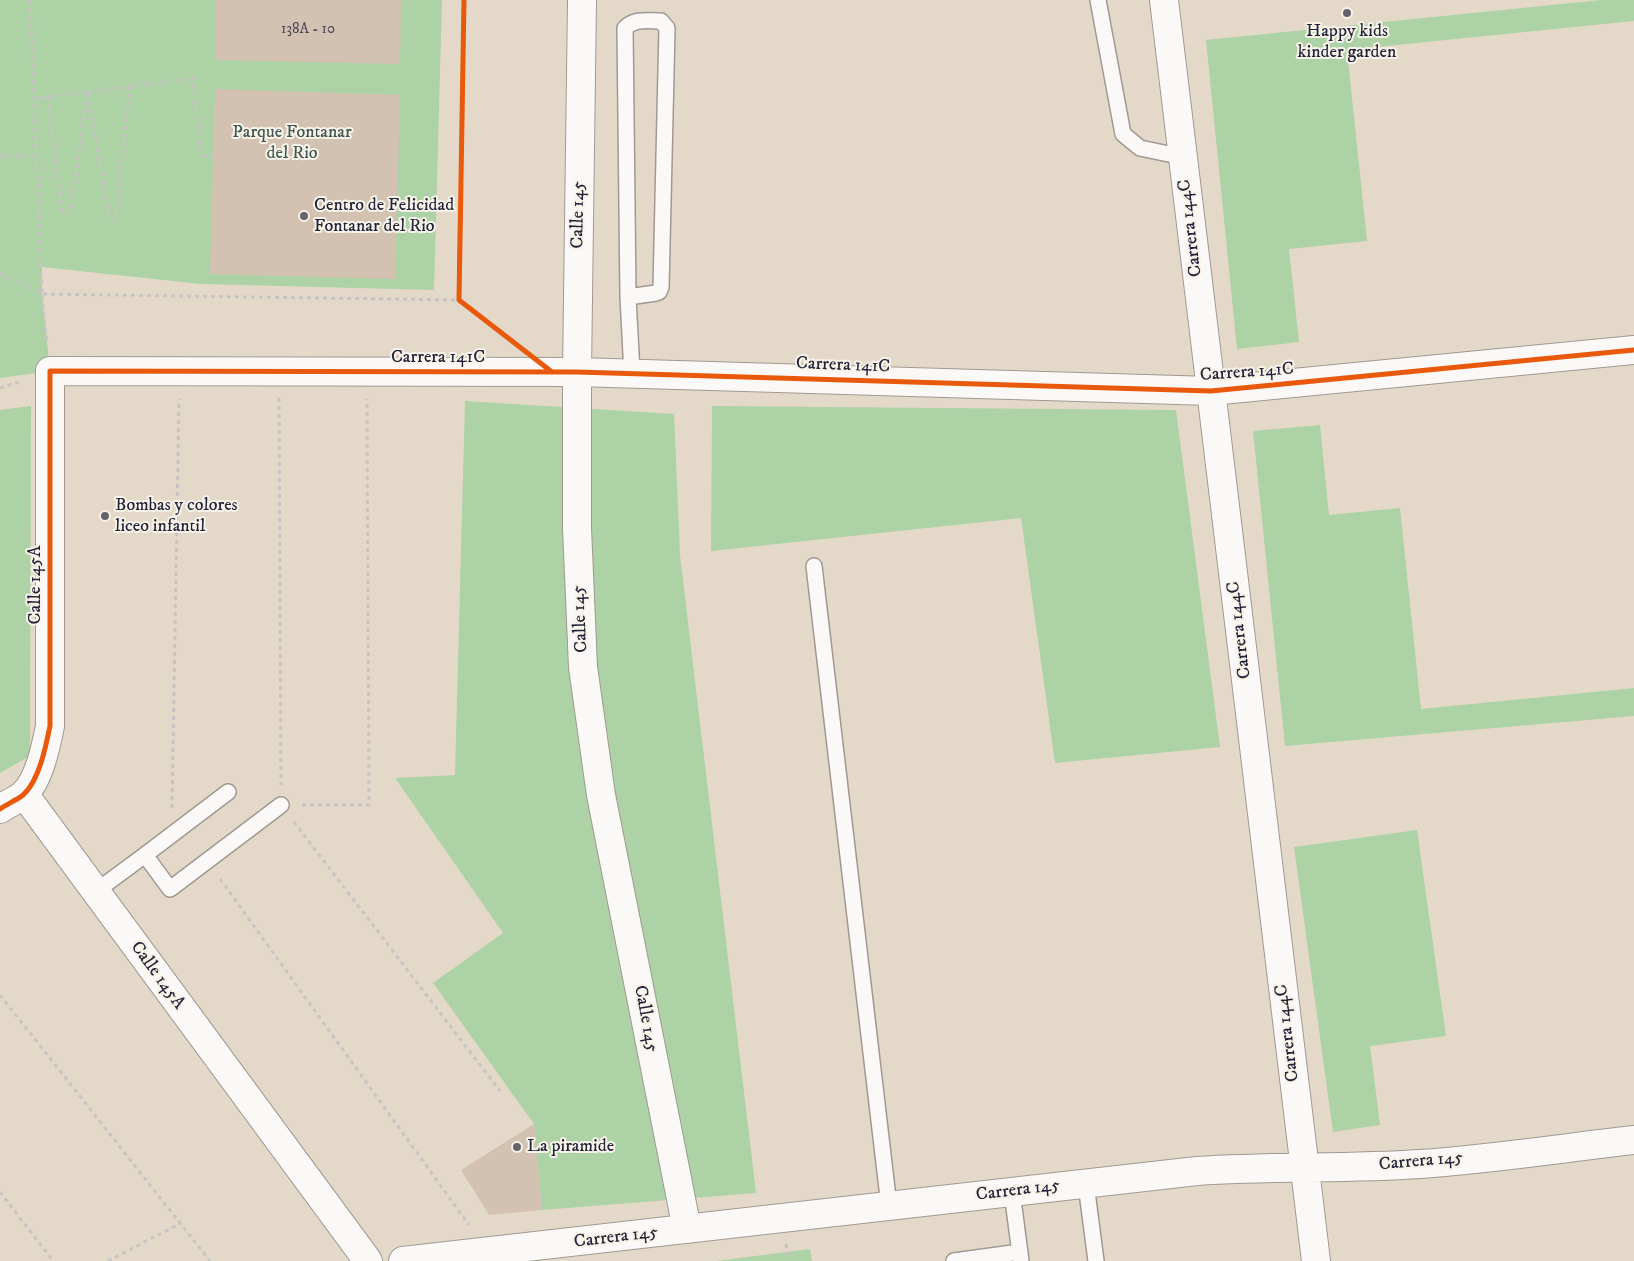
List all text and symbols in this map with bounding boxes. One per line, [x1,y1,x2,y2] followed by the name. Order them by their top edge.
[1341,7,1353,19] marker: Happy kids kinder garden
[281,21,335,39] house number: 138A - 10
[1298,21,1396,64] place label: Happy kids kinder garden
[232,122,352,164] park label: Parque Fontanar del Rio
[1174,178,1208,278] street label: Carrera 144C
[568,181,590,249] street label: Calle 145
[314,195,454,238] place label: Centro de Felicidad Fontanar del Rio
[298,210,310,222] marker: Centro de Felicidad Fontanar del Rio
[391,347,485,369] street label: Carrera 141C
[796,354,890,378] street label: Carrera 141C
[1199,359,1295,387] street label: Carrera 141C
[115,495,238,538] place label: Bombas y colores liceo infantil
[99,510,111,522] marker: Bombas y colores liceo infantil
[25,546,47,624] street label: Calle 145A
[1223,580,1257,680] street label: Carrera 144C
[568,585,594,653] street label: Calle 145
[125,938,189,1014] street label: Calle 145A
[1271,983,1305,1083] street label: Carrera 144C
[628,984,662,1054] street label: Calle 145
[527,1136,614,1158] place label: La piramide
[511,1141,523,1153] marker: La piramide
[1378,1148,1464,1176] street label: Carrera 145
[975,1175,1061,1207] street label: Carrera 145
[573,1222,659,1254] street label: Carrera 145

